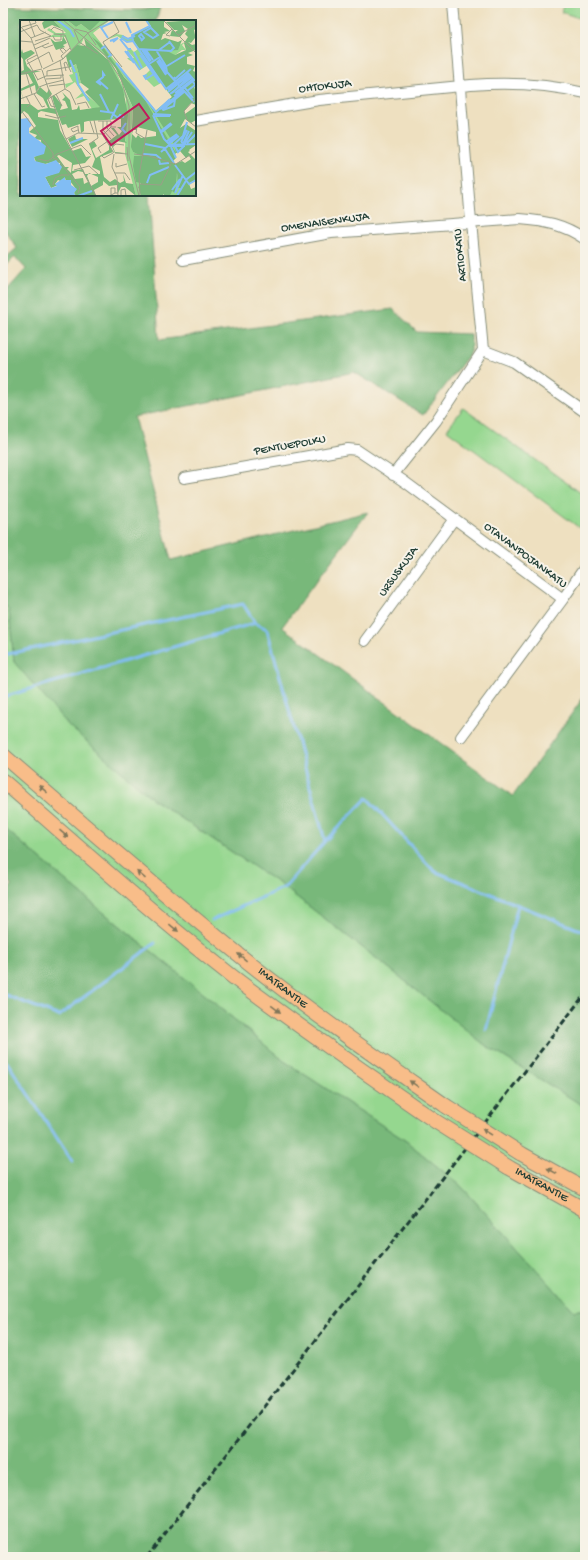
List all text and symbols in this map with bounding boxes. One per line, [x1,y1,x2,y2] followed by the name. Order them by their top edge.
[20,20,196,196] inset map
[298,77,353,97] street label: OHTOKUJA
[280,210,371,236] street label: OMENAISENKUJA
[451,228,471,282] street label: ARTIOKATU
[252,433,327,459] street label: PENTUEPOLKU
[481,520,570,592] street label: OTAVANPOJANKATU
[376,544,422,600] street label: URSUSKUJA
[38,785,48,794] one-way arrow
[59,830,69,839] one-way arrow
[136,870,147,879] one-way arrow
[169,924,180,933] one-way arrow
[237,952,248,961] one-way arrow
[254,965,310,1012] street label: IMATRANTIE
[271,1005,282,1013] one-way arrow
[409,1080,420,1088] one-way arrow
[482,1128,492,1136] one-way arrow
[512,1165,571,1206] street label: IMATRANTIE
[547,1167,558,1174] one-way arrow

